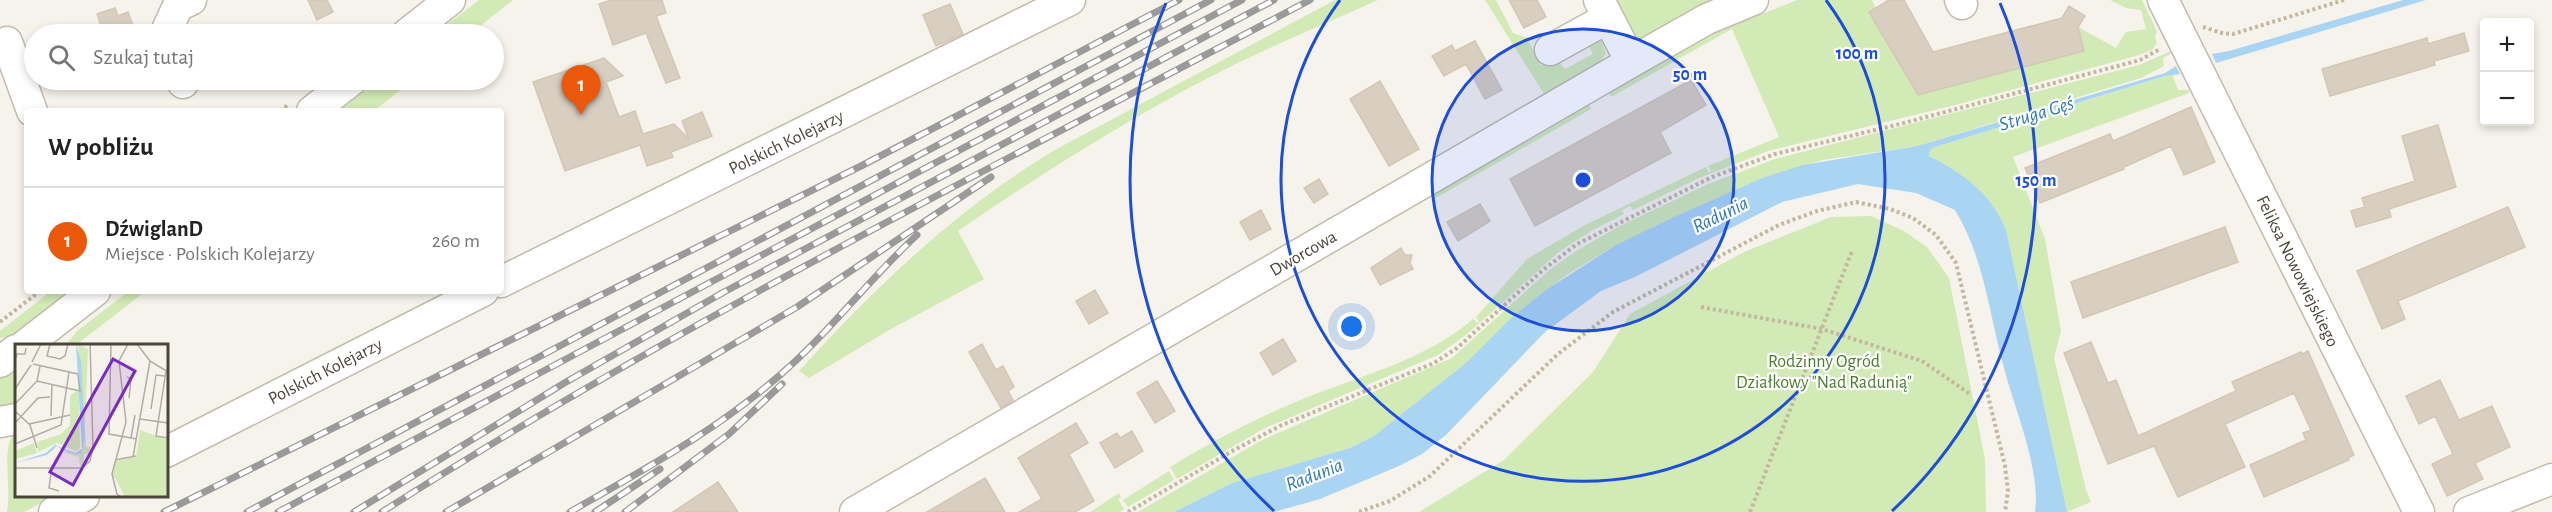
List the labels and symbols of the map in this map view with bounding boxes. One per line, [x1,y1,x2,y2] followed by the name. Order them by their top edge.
[1836,45,1878,63] text: 100 m
[562,66,600,115] pin: 1
[1673,66,1707,84] text: 50 m
[1996,93,2077,135] water label: Struga Gęś
[726,107,847,178] street label: Polskich Kolejarzy
[1573,170,1593,190] centre of rings
[2016,172,2056,190] text: 150 m
[1689,193,1752,237] water label: Radunia
[2253,193,2342,350] street label: Feliksa Nowowiejskiego
[1267,228,1340,280] street label: Dworcowa
[1337,312,1366,341] your location
[266,335,386,408] street label: Polskich Kolejarzy
[15,344,168,497] inset map
[1736,353,1912,392] park label: Rodzinny Ogród Działkowy "Nad Radunią"
[1283,455,1346,495] water label: Radunia

